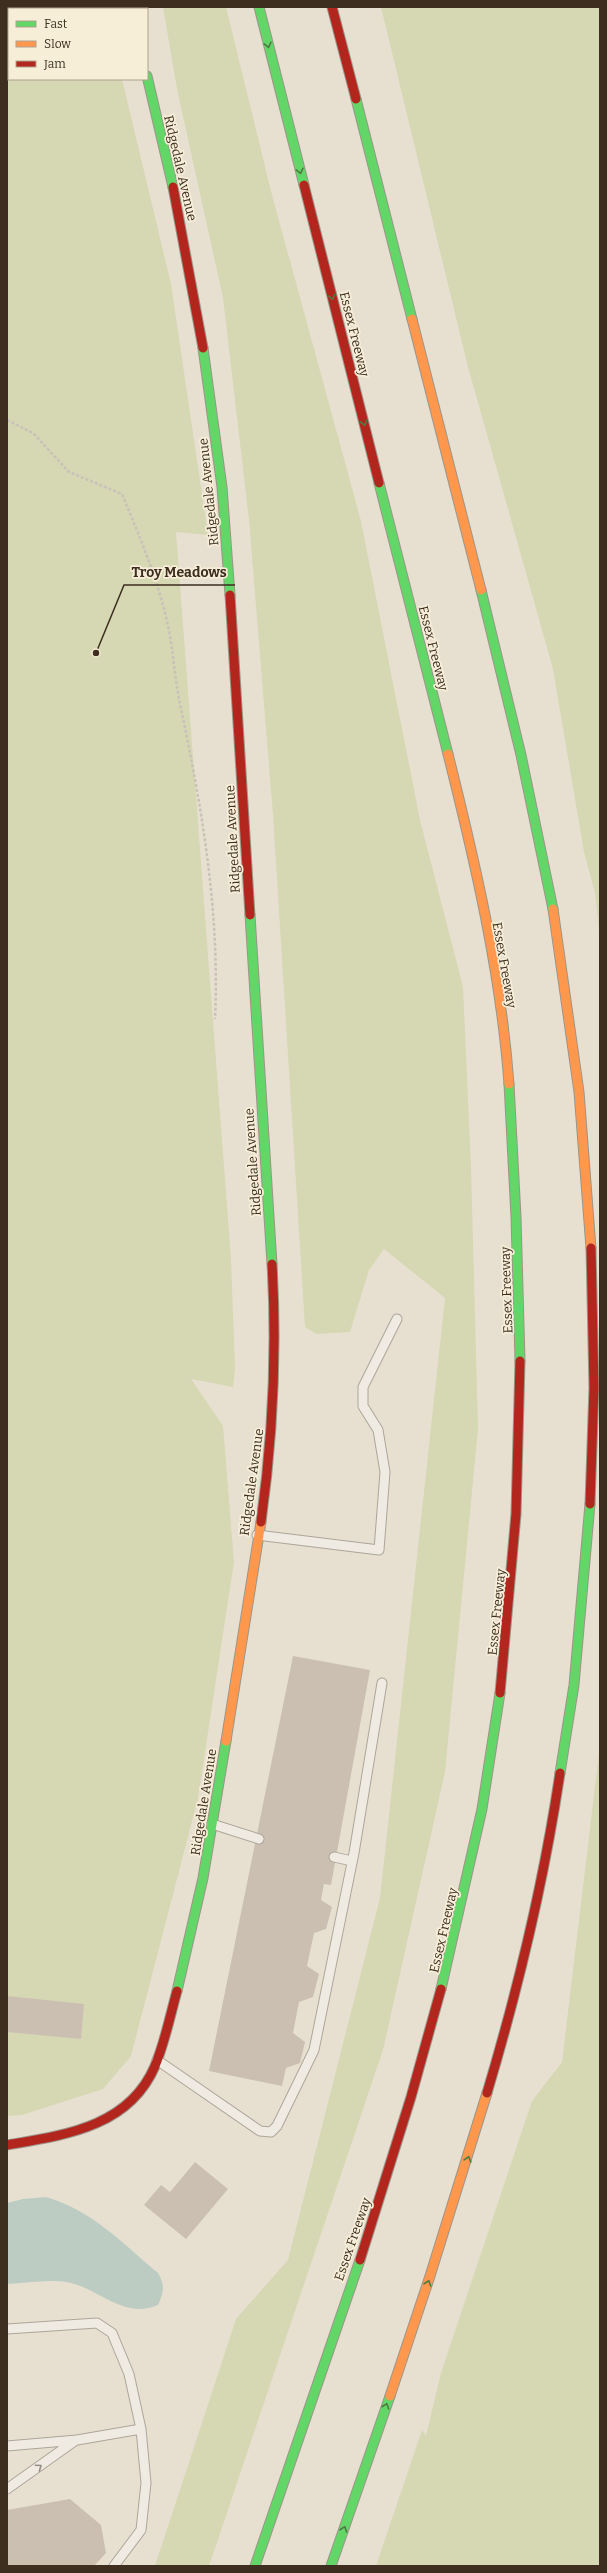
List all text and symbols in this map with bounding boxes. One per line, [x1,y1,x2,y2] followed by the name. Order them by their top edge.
[8,8,148,80] legend
[44,17,68,31] text: Fast
[44,37,71,51] text: Slow
[263,41,272,48] one-way arrow
[43,57,66,71] text: Jam
[161,114,200,222] street label: Ridgedale Avenue
[295,167,304,174] one-way arrow
[337,290,372,378] street label: Essex Freeway
[327,293,336,300] one-way arrow
[359,419,368,426] one-way arrow
[195,437,222,546] street label: Ridgedale Avenue
[124,559,235,585] callout: Troy Meadows
[131,564,227,581] text: Troy Meadows
[416,604,451,692] street label: Essex Freeway
[222,785,243,893] street label: Ridgedale Avenue
[490,921,519,1009] street label: Essex Freeway
[241,1108,264,1216] street label: Ridgedale Avenue
[497,1246,516,1334] street label: Essex Freeway
[237,1428,266,1537] street label: Ridgedale Avenue
[484,1568,509,1656] street label: Essex Freeway
[188,1748,219,1857] street label: Ridgedale Avenue
[426,1886,461,1974] street label: Essex Freeway
[463,2156,472,2163] one-way arrow
[331,2195,374,2283] street label: Essex Freeway
[423,2280,432,2287] one-way arrow
[381,2403,389,2410] one-way arrow
[35,2464,42,2472] one-way arrow
[339,2526,348,2533] one-way arrow

